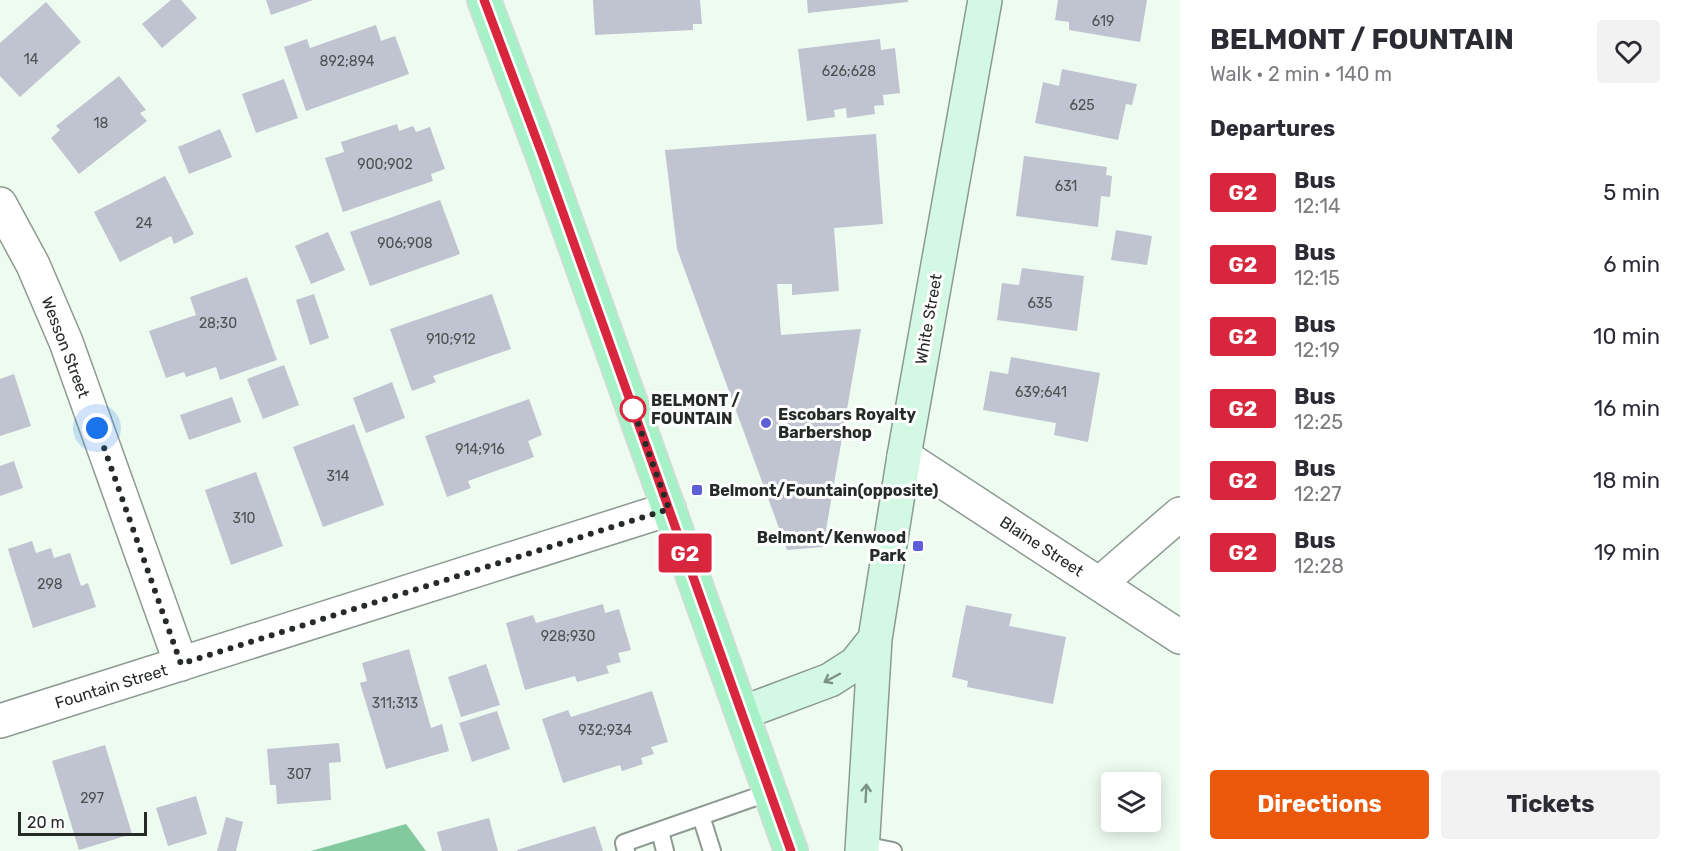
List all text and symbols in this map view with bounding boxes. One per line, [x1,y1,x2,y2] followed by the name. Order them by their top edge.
[1092,13,1114,30] house number: 619
[1597,20,1660,83] button: heart
[1210,23,1514,56] text: BELMONT / FOUNTAIN
[24,51,39,68] house number: 14
[320,53,375,70] house number: 892;894
[1210,62,1392,86] text: Walk · 2 min · 140 m
[822,63,876,80] house number: 626;628
[1070,97,1094,114] house number: 625
[94,115,109,132] house number: 18
[1210,115,1335,142] text: Departures
[357,156,413,173] house number: 900;902
[1294,167,1336,194] text: Bus
[1055,178,1077,195] house number: 631
[1603,179,1660,206] text: 5 min
[1229,180,1257,205] text: G2
[1294,194,1340,218] text: 12:14
[136,215,153,232] house number: 24
[377,235,433,252] house number: 906;908
[1294,239,1336,266] text: Bus
[1603,251,1660,278] text: 6 min
[1229,252,1257,277] text: G2
[1294,266,1340,290] text: 12:15
[911,272,946,366] street label: White Street
[38,294,94,400] street label: Wesson Street
[1027,295,1053,312] house number: 635
[1294,311,1336,338] text: Bus
[199,315,237,332] house number: 28;30
[1593,323,1660,350] text: 10 min
[1229,324,1257,349] text: G2
[426,331,476,348] house number: 910;912
[1294,338,1340,362] text: 12:19
[1294,383,1336,410] text: Bus
[1015,384,1067,401] house number: 639;641
[651,391,740,428] place label: BELMONT / FOUNTAIN
[1594,395,1660,422] text: 16 min
[620,396,646,422] marker: BELMONT / FOUNTAIN
[1229,396,1257,421] text: G2
[778,405,916,442] place label: Escobars Royalty Barbershop
[1294,410,1343,434] text: 12:25
[82,413,112,443] your location
[759,416,773,430] marker: Escobars Royalty Barbershop
[455,441,505,458] house number: 914;916
[1294,455,1336,482] text: Bus
[1593,467,1660,494] text: 18 min
[327,468,350,485] house number: 314
[1229,468,1257,493] text: G2
[709,481,939,500] place label: Belmont/Fountain(opposite)
[1294,482,1341,506] text: 12:27
[690,483,704,497] marker: Belmont/Fountain(opposite)
[232,510,256,527] house number: 310
[996,512,1087,581] street label: Blaine Street
[1294,527,1336,554] text: Bus
[757,528,907,565] place label: Belmont/Kenwood Park
[658,534,712,572] line badge: G2
[911,539,925,553] marker: Belmont/Kenwood Park
[1594,539,1660,566] text: 19 min
[1229,540,1257,565] text: G2
[671,541,699,566] text: G2
[1294,554,1344,578] text: 12:28
[37,576,63,593] house number: 298
[541,628,595,645] house number: 928;930
[53,660,170,713] street label: Fountain Street
[824,673,842,684] one-way arrow
[372,695,418,712] house number: 311;313
[578,722,632,739] house number: 932;934
[287,766,311,783] house number: 307
[1210,770,1429,839] button: Directions
[1441,770,1660,839] button: Tickets
[1101,772,1161,832] map controls
[1101,772,1161,832] button: layers
[861,783,872,803] one-way arrow
[80,790,104,807] house number: 297
[18,809,147,836] scale bar
[27,813,65,832] text: 20 m

